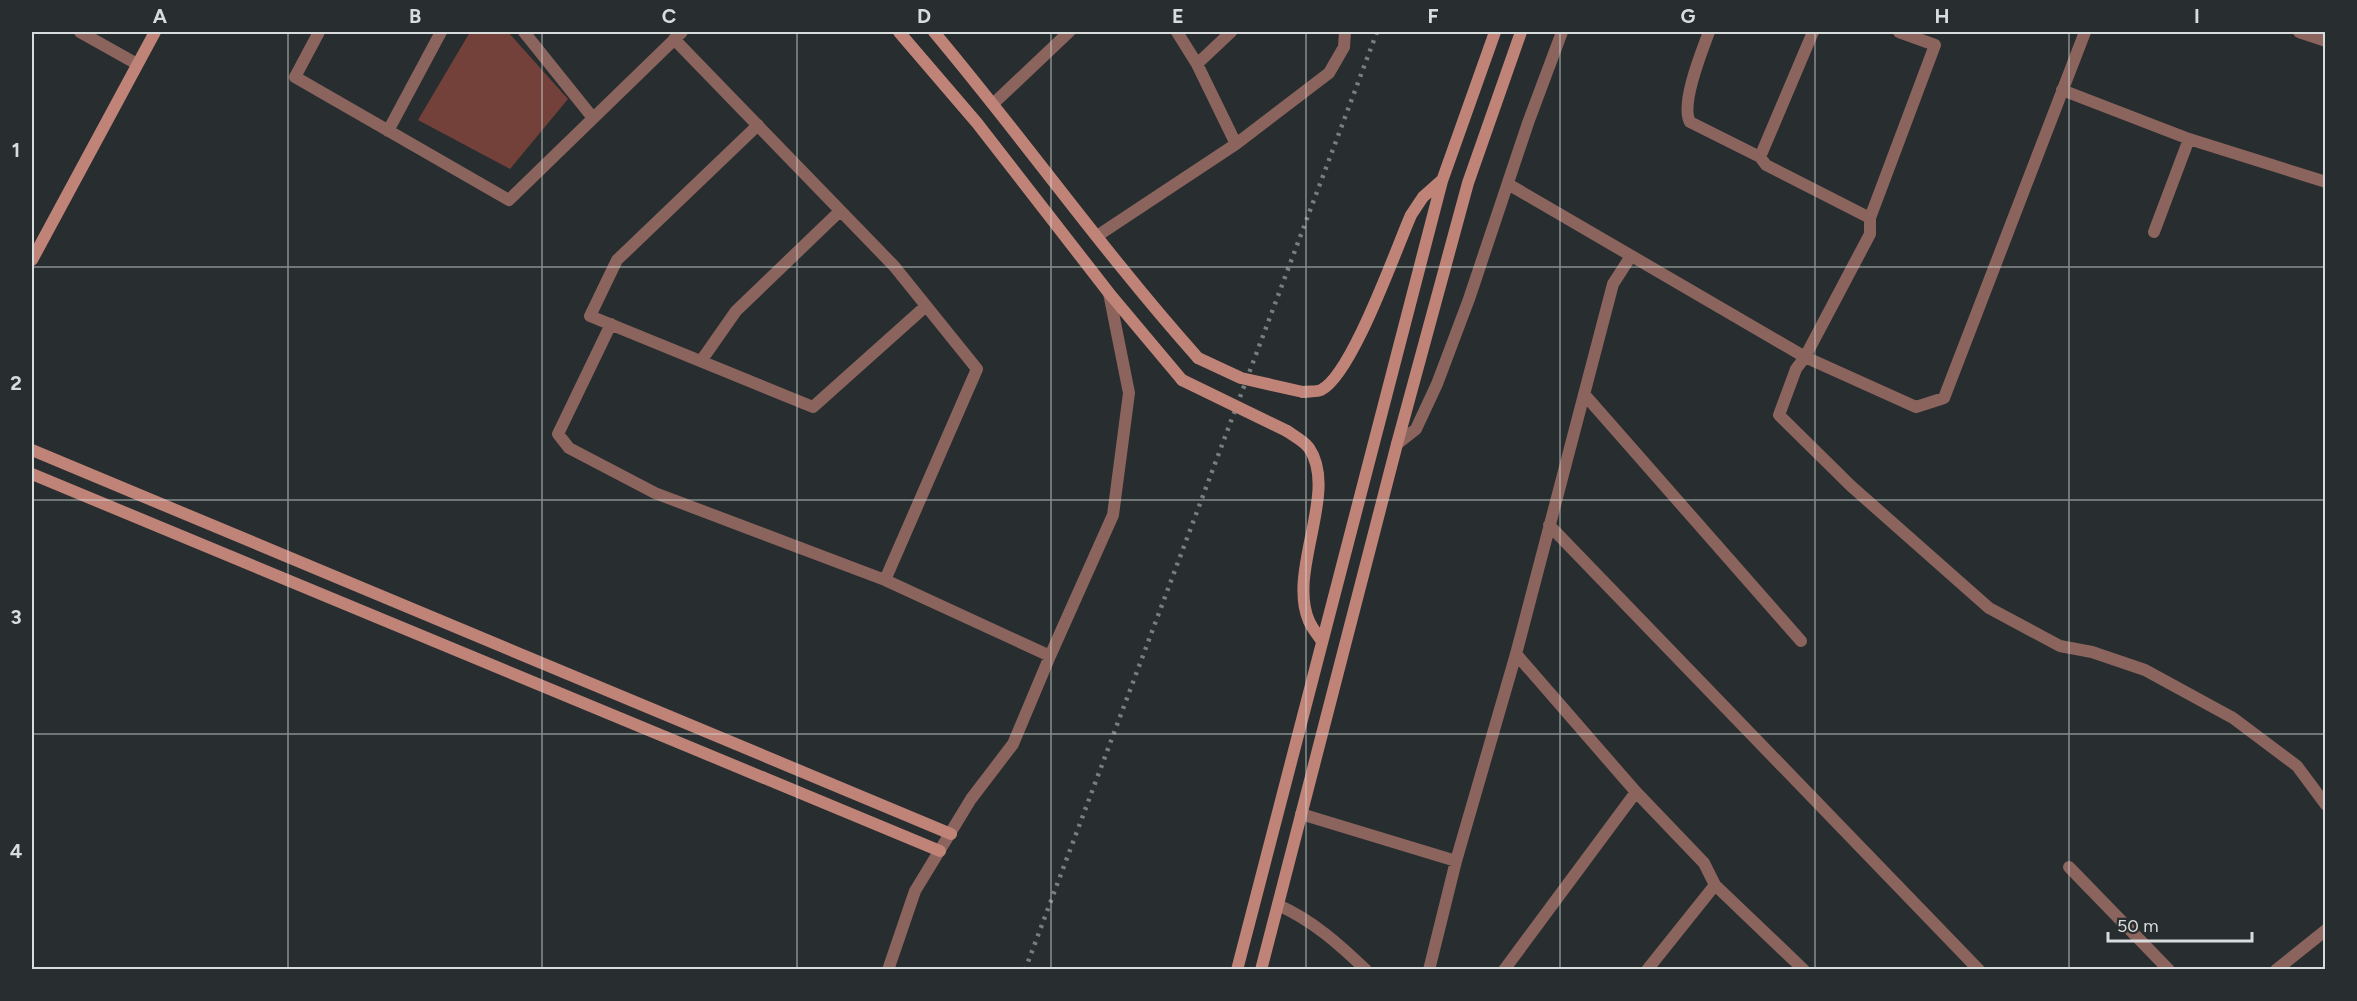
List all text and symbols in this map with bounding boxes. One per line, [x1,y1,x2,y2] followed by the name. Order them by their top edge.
[153,4,168,28] text: A
[409,4,421,28] text: B
[662,4,676,28] text: C
[917,4,931,28] text: D
[1172,4,1184,28] text: E
[1427,4,1439,28] text: F
[1681,4,1696,28] text: G
[1935,4,1950,28] text: H
[2194,4,2200,28] text: I
[12,138,20,162] text: 1
[10,371,22,395] text: 2
[10,605,22,629] text: 3
[10,839,23,863] text: 4
[2108,905,2252,943] scale bar
[2117,915,2159,937] text: 50 m

